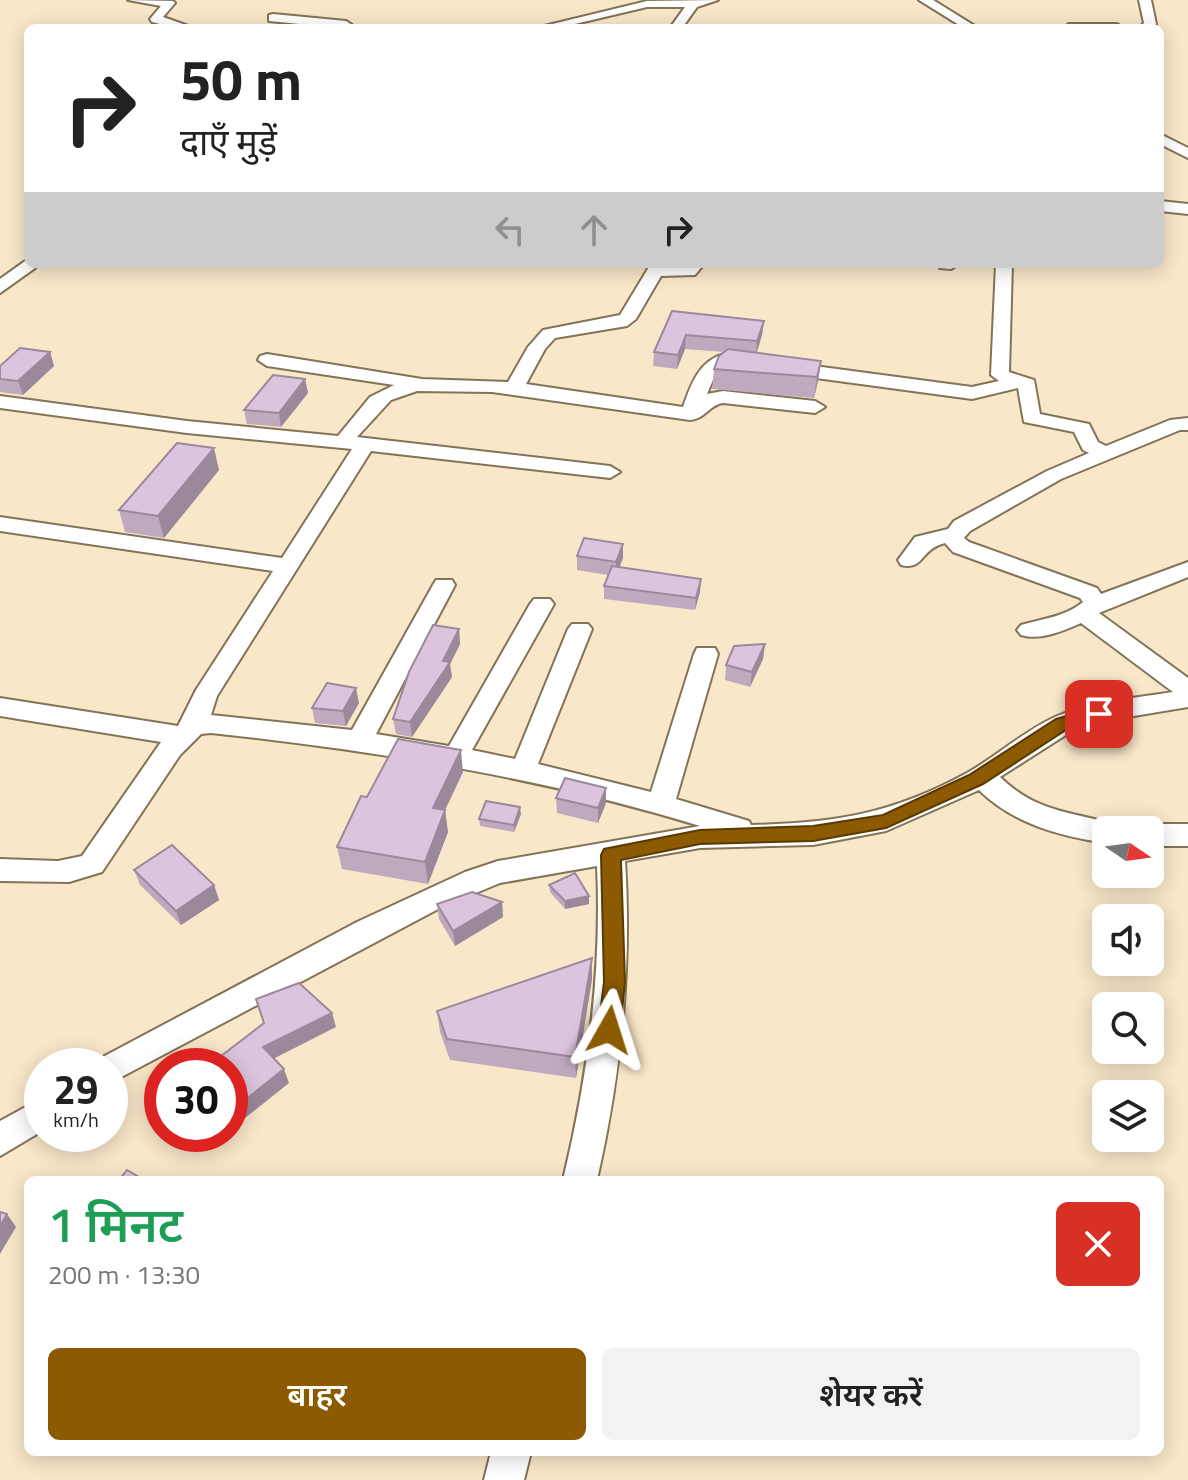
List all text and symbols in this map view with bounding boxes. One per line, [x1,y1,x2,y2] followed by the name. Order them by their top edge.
[180,37,302,122] text: 50 m
[48,56,152,160] icon: right
[180,114,277,169] text: दाएँ मुड़ें
[488,208,532,252] icon: left
[572,208,616,252] icon: ahead
[656,208,700,252] icon: right
[1065,680,1133,748] pin
[1077,692,1121,736] icon: arrive
[1092,816,1164,888] north arrow
[1092,816,1164,1152] map controls
[1092,904,1164,976] button: sound
[567,988,651,1072] position arrow
[1092,992,1164,1064] button: search
[144,1048,248,1152] speed limit sign: 30
[54,1059,98,1120] text: 29
[1092,1080,1164,1152] button: layers
[53,1104,99,1135] text: km/h
[48,1188,183,1261] text: 1 मिनट
[1056,1202,1140,1286] button: close
[48,1255,200,1294] text: 200 m · 13:30
[48,1348,586,1440] button: बाहर
[602,1348,1140,1440] button: शेयर करें

